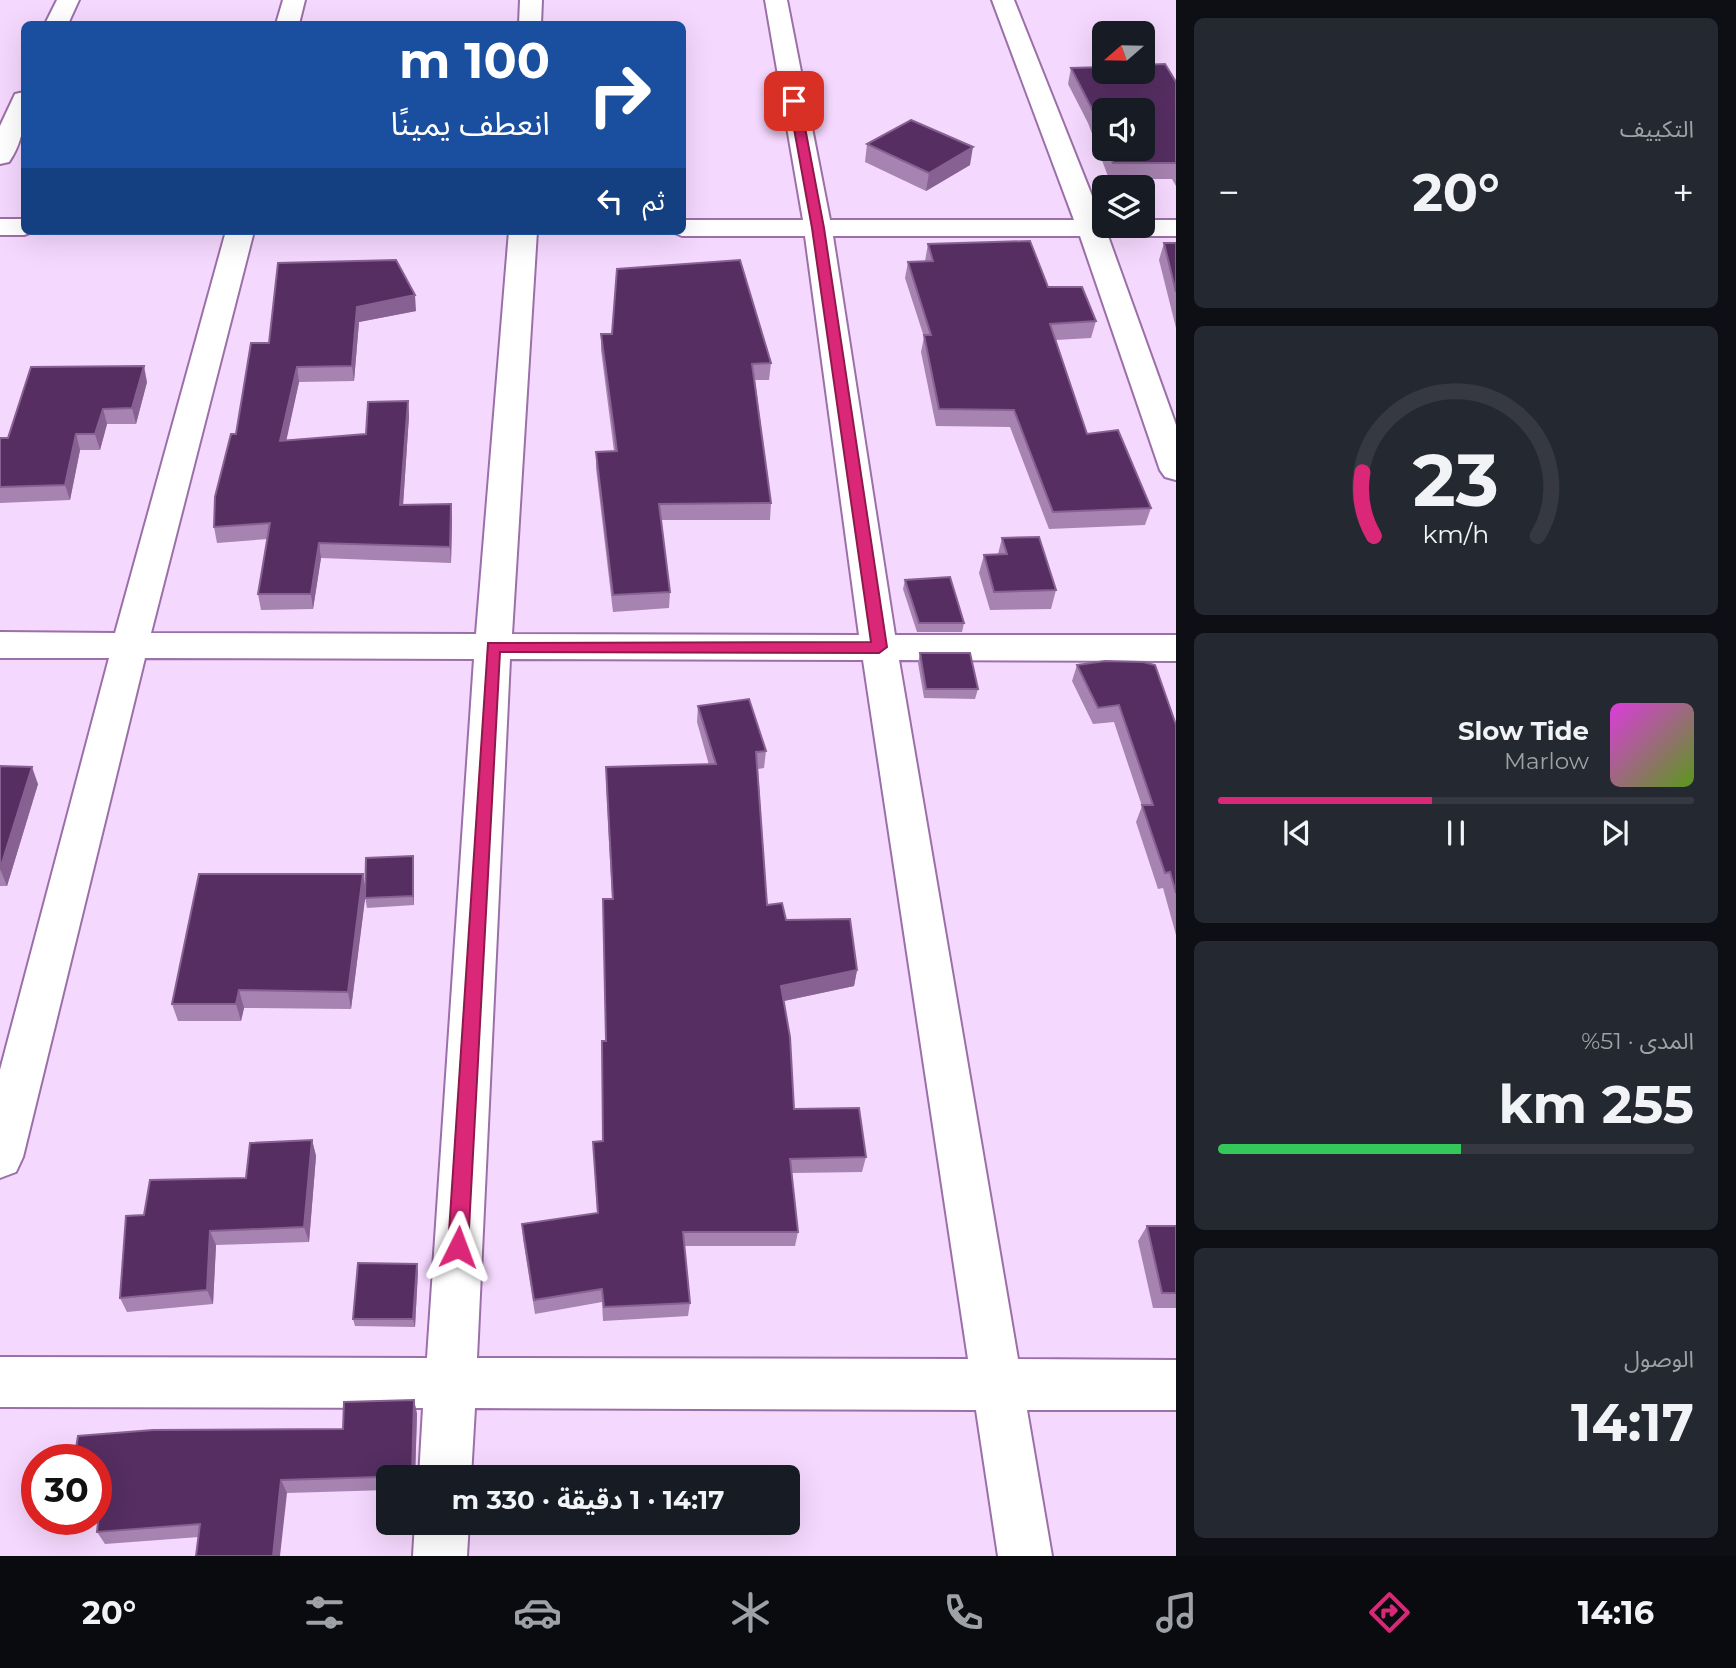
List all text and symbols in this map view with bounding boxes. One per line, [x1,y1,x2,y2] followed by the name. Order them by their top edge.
[1092,21,1155,84] north arrow
[1092,21,1155,238] map controls
[399,31,550,90] text: 100 m
[574,49,665,140] icon: right
[764,71,824,131] pin
[775,82,813,120] icon: arrive
[1092,98,1155,161] button: sound
[391,104,550,143] text: انعطف يمينًا
[1620,115,1694,143] text: التكييف
[1412,161,1500,224] text: 20°
[1218,169,1240,216] text: −
[1672,169,1694,216] text: +
[1092,175,1155,238] button: layers
[591,182,629,220] icon: left
[643,185,665,217] text: ثم
[1413,437,1499,525] text: 23
[1423,519,1489,549] text: km/h
[1458,715,1589,747] text: Slow Tide
[1504,747,1589,775] text: Marlow
[1278,814,1316,852] icon: previous
[1437,814,1475,852] icon: pause
[1596,814,1634,852] icon: next
[1581,1027,1694,1055] text: المدى · 51%
[1499,1073,1694,1136] text: 255 km
[421,1210,495,1284] position arrow
[1624,1345,1694,1373] text: الوصول
[1571,1391,1694,1454] text: 14:17
[21,1444,112,1535] speed limit sign: 30
[452,1484,724,1516] text: 14:17 · 1 دقيقة · 330 m
[300,1588,349,1637] icon: filters
[513,1588,562,1637] icon: car
[726,1588,775,1637] icon: climate
[939,1588,988,1637] icon: phone
[1152,1588,1201,1637] icon: music
[1365,1588,1414,1637] icon: directions
[82,1593,136,1632] text: 20°
[1578,1593,1654,1632] text: 14:16

